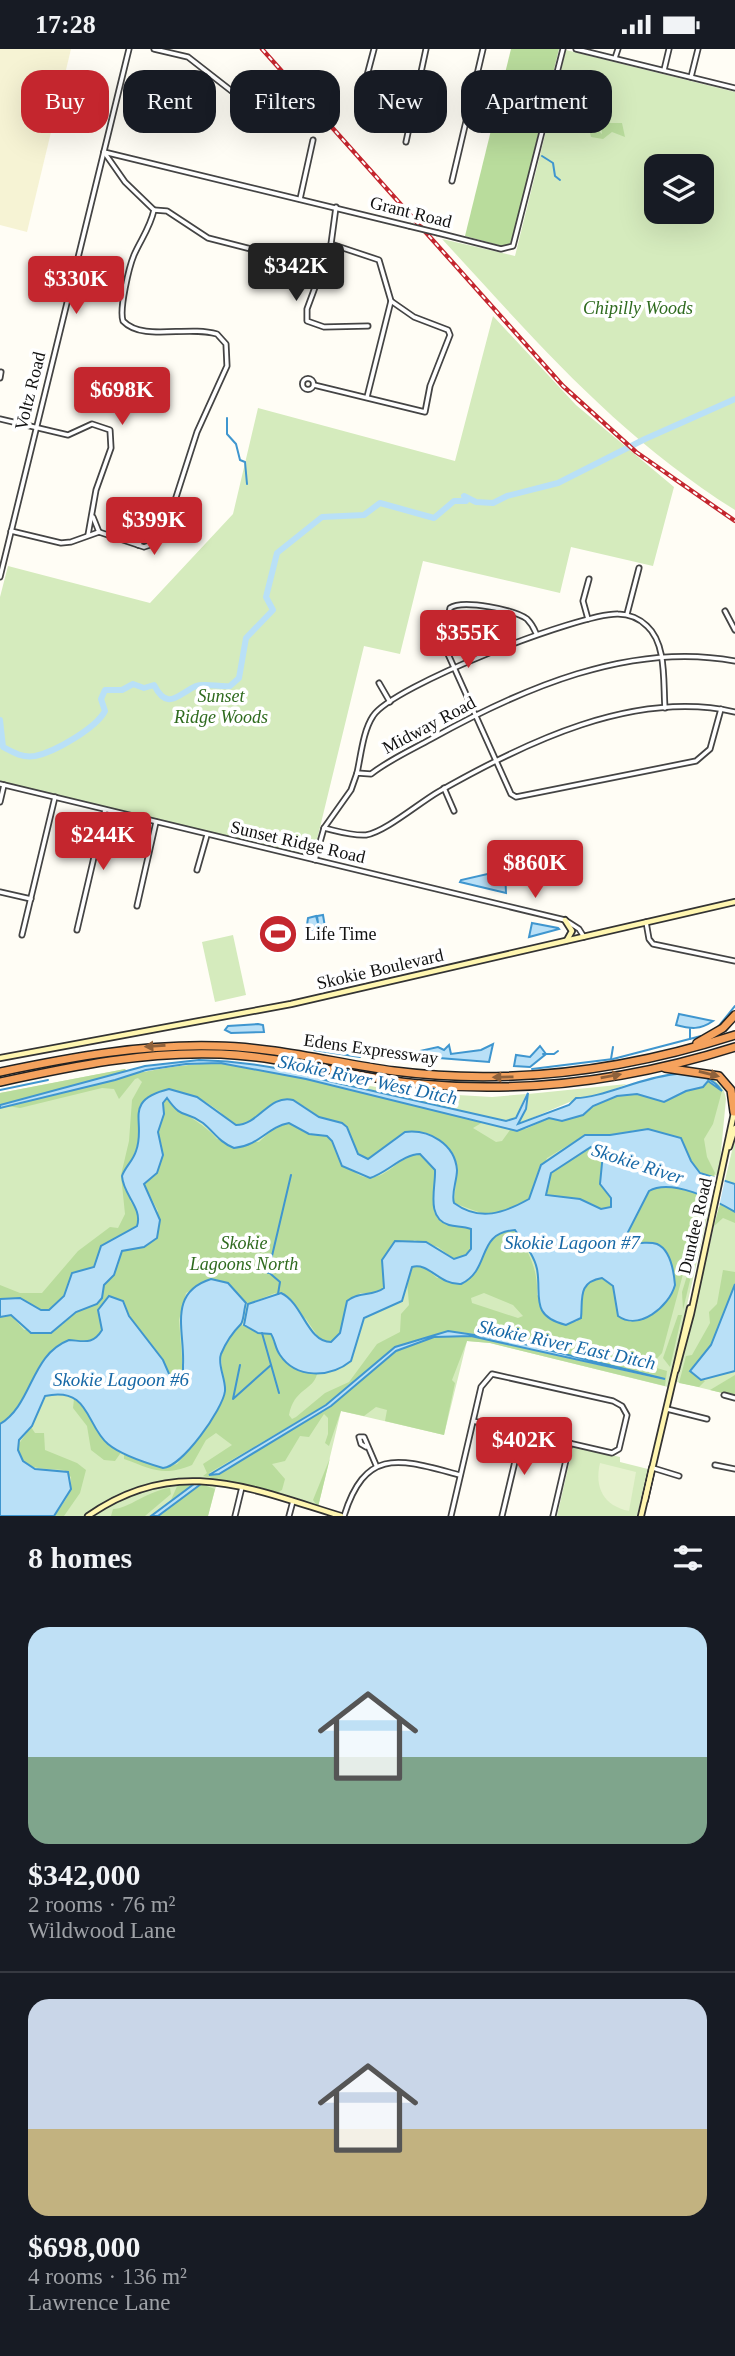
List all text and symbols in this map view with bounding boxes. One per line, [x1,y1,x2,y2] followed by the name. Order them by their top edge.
[35,10,96,39] text: 17:28
[21,70,109,133] chip: Buy
[123,70,216,133] chip: Rent
[230,70,340,133] chip: Filters
[354,70,447,133] chip: New
[461,70,612,133] chip: Apartment
[644,154,714,224] map controls
[644,154,714,224] button: layers
[368,192,454,232] street label: Grant Road
[247,243,345,303] pin: $342K
[264,253,328,278] text: $342K
[27,257,125,316] pin: $330K
[44,266,108,291] text: $330K
[583,298,693,318] park label: Chipilly Woods
[11,350,49,432] street label: Voltz Road
[73,367,171,427] pin: $698K
[90,377,154,402] text: $698K
[105,497,203,557] pin: $399K
[122,507,186,532] text: $399K
[419,611,517,670] pin: $355K
[436,620,500,645] text: $355K
[173,686,268,727] park label: Sunset Ridge Woods
[379,692,479,758] street label: Midway Road
[54,813,152,872] pin: $244K
[229,817,367,867] street label: Sunset Ridge Road
[71,822,135,847] text: $244K
[486,841,584,900] pin: $860K
[503,850,567,875] text: $860K
[257,913,299,955] sports icon: Life Time
[305,924,377,944] place label: Life Time
[315,945,445,993] street label: Skokie Boulevard
[303,1030,439,1068] street label: Edens Expressway
[144,1041,166,1052] one-way arrow
[277,1050,459,1109] water label: Skokie River West Ditch
[698,1069,720,1080] one-way arrow
[492,1071,514,1083] one-way arrow
[600,1071,622,1082] one-way arrow
[589,1139,687,1188] water label: Skokie River
[674,1176,716,1276] street label: Dundee Road
[504,1232,642,1253] water label: Skokie Lagoon #7
[189,1233,298,1274] park label: Skokie Lagoons North
[476,1315,658,1374] water label: Skokie River East Ditch
[53,1369,190,1390] water label: Skokie Lagoon #6
[475,1417,573,1477] pin: $402K
[492,1427,556,1452] text: $402K
[669,1539,707,1577] icon: filters
[28,1541,132,1574] text: 8 homes
[305,1673,431,1799] icon: home
[28,1858,141,1891] text: $342,000
[28,1892,175,1917] text: 2 rooms · 76 m²
[28,1918,176,1943] text: Wildwood Lane
[305,2045,431,2171] icon: home
[28,2230,141,2263] text: $698,000
[28,2264,187,2289] text: 4 rooms · 136 m²
[28,2290,170,2315] text: Lawrence Lane

